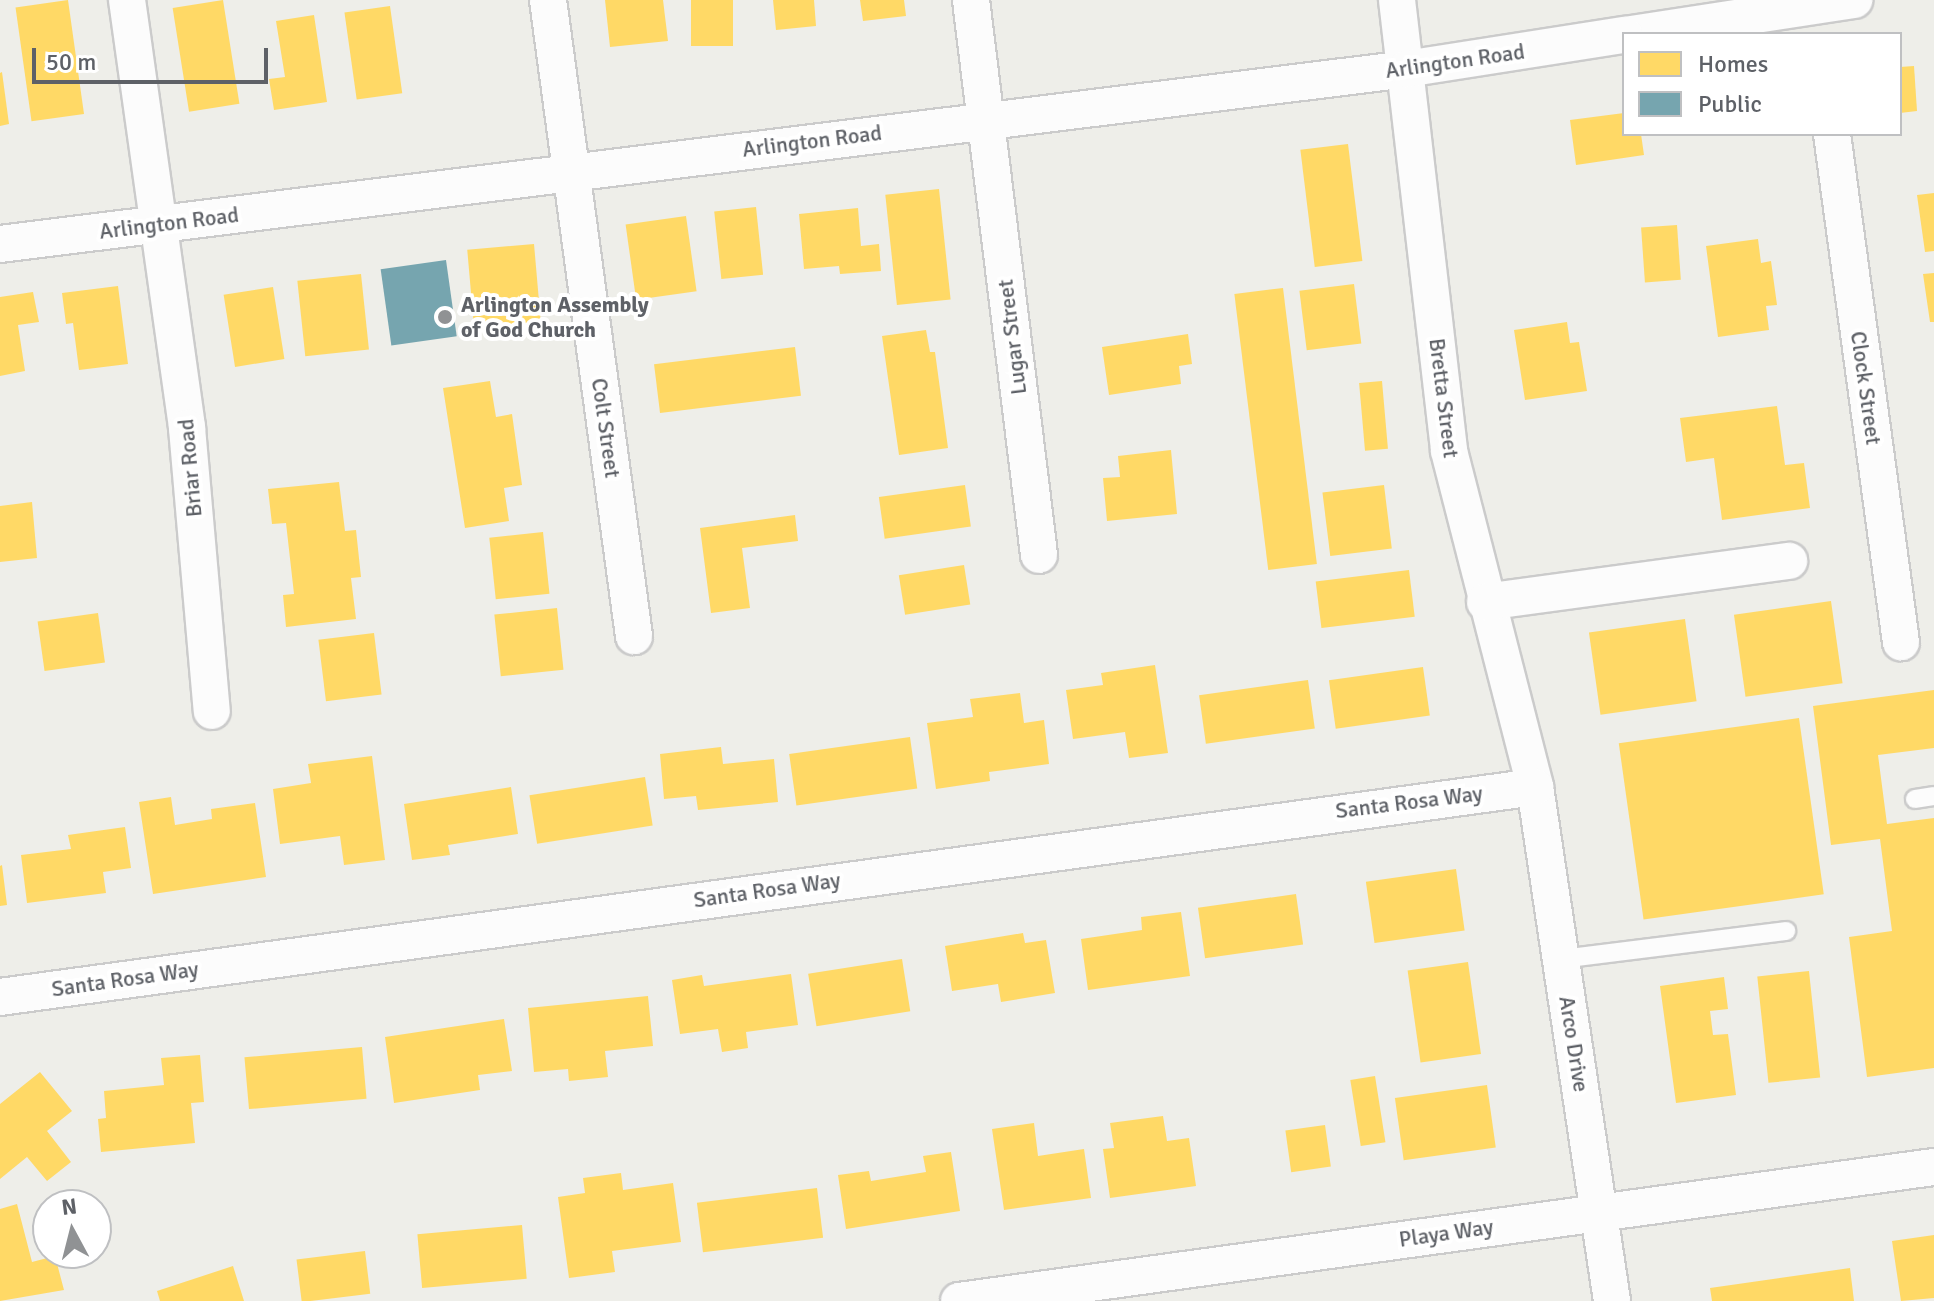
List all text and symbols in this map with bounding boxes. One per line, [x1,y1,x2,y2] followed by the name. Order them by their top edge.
[36,32,272,82] scale bar
[1622,32,1902,136] legend
[1384,38,1526,84] street label: Arlington Road
[46,47,96,77] text: 50 m
[1698,49,1768,79] text: Homes
[1698,89,1762,119] text: Public
[741,119,883,163] street label: Arlington Road
[98,201,240,245] street label: Arlington Road
[992,278,1032,396] street label: Lugar Street
[461,291,649,342] place label: Arlington Assembly of God Church
[436,308,454,326] marker: Arlington Assembly of God Church
[1845,329,1887,447] street label: Clock Street
[1424,337,1464,459] street label: Bretta Street
[586,376,626,480] street label: Colt Street
[173,418,207,518] street label: Briar Road
[1334,780,1484,824] street label: Santa Rosa Way
[692,867,842,913] street label: Santa Rosa Way
[50,956,200,1002] street label: Santa Rosa Way
[1553,994,1595,1094] street label: Arco Drive
[32,1189,112,1269] north arrow
[60,1192,79,1221] text: N
[1397,1213,1495,1253] street label: Playa Way

